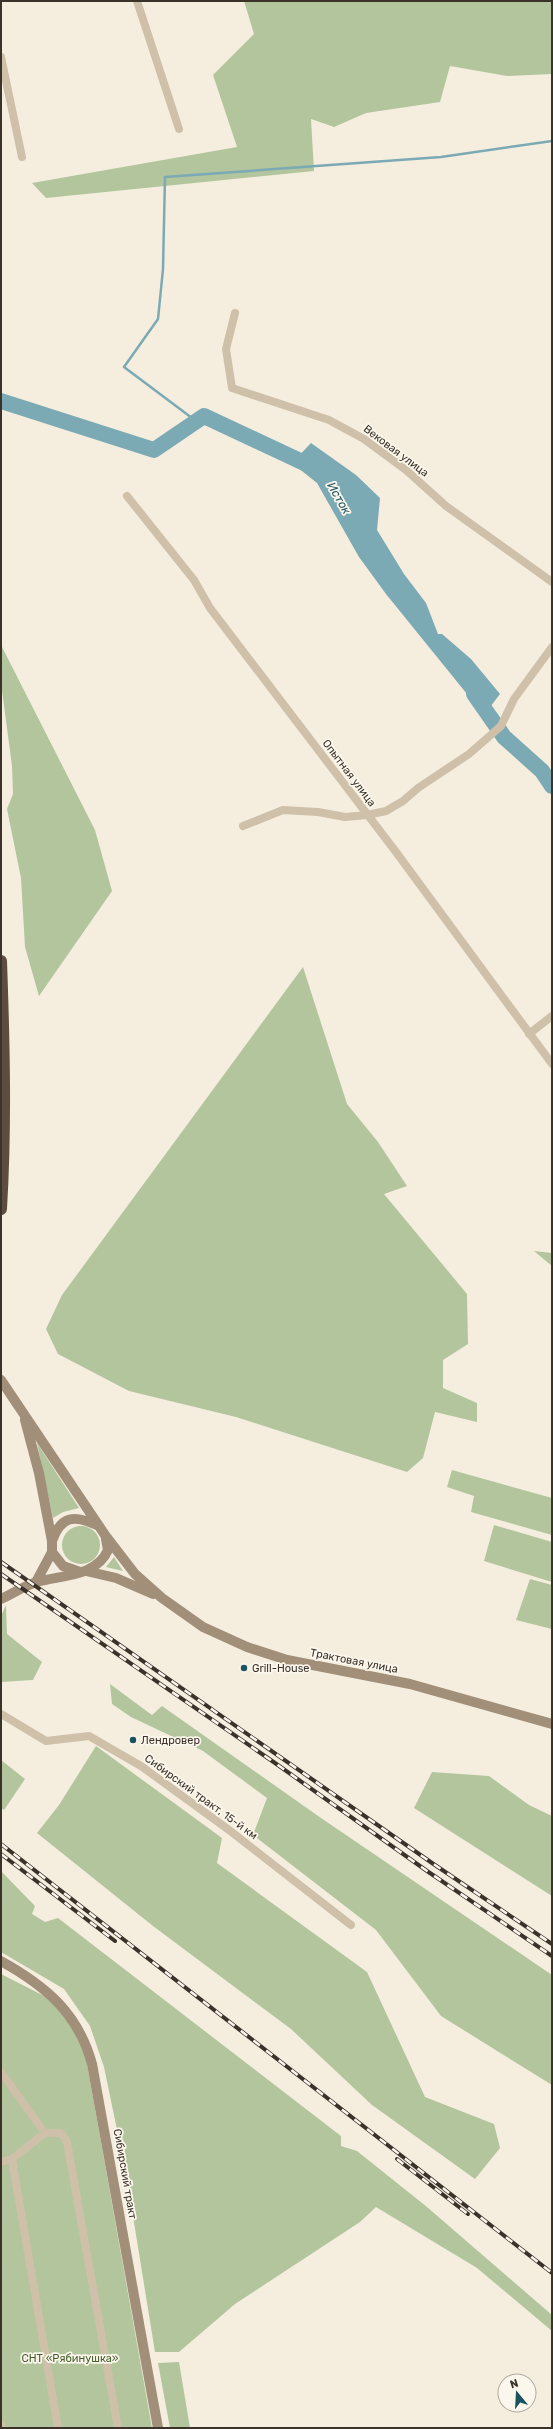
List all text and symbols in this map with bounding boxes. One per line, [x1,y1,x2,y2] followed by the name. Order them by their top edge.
[361,422,431,480] street label: Вековая улица
[324,479,354,517] water label: Исток
[320,737,378,809] street label: Опытная улица
[309,1646,399,1676] street label: Трактовая улица
[252,1662,309,1675] place label: Grill-House
[239,1663,249,1673] marker: Grill-House
[141,1734,200,1747] place label: Лендровер
[128,1735,138,1745] marker: Лендровер
[142,1752,260,1842] street label: Сибирский тракт, 15-й км
[111,2128,139,2221] street label: Сибирский тракт
[21,2352,119,2365] park label: СНТ «Рябинушка»
[497,2373,537,2413] north arrow
[508,2377,520,2391] text: N

